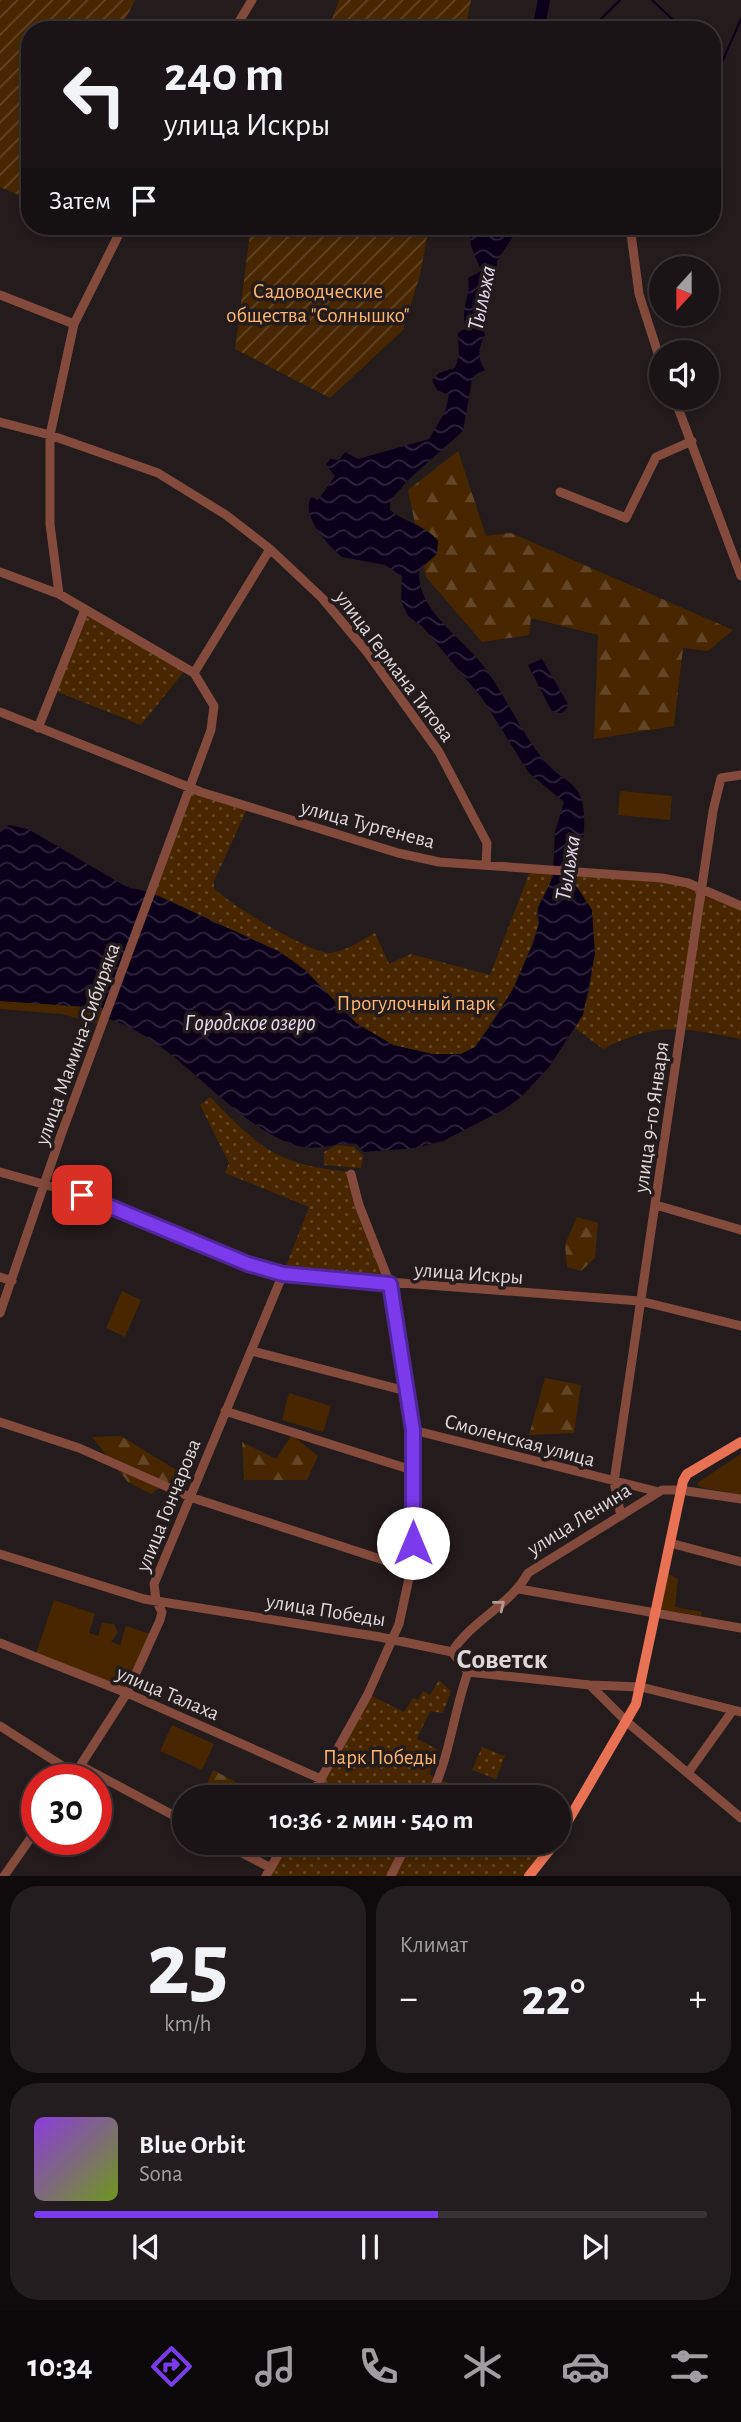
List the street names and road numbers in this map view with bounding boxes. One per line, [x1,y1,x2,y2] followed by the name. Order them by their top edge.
[330,586,458,746] street label: улица Германа Титова
[298,796,438,853] street label: улица Тургенева
[31,940,124,1149] street label: улица Мамина-Сибиряка
[630,1040,672,1195] street label: улица 9-го Января
[413,1259,524,1288] street label: улица Искры
[442,1410,598,1471] street label: Смоленская улица
[132,1436,205,1575] street label: улица Гончарова
[523,1479,635,1560] street label: улица Ленина
[264,1591,387,1630] street label: улица Победы
[112,1662,223,1725] street label: улица Талаха

